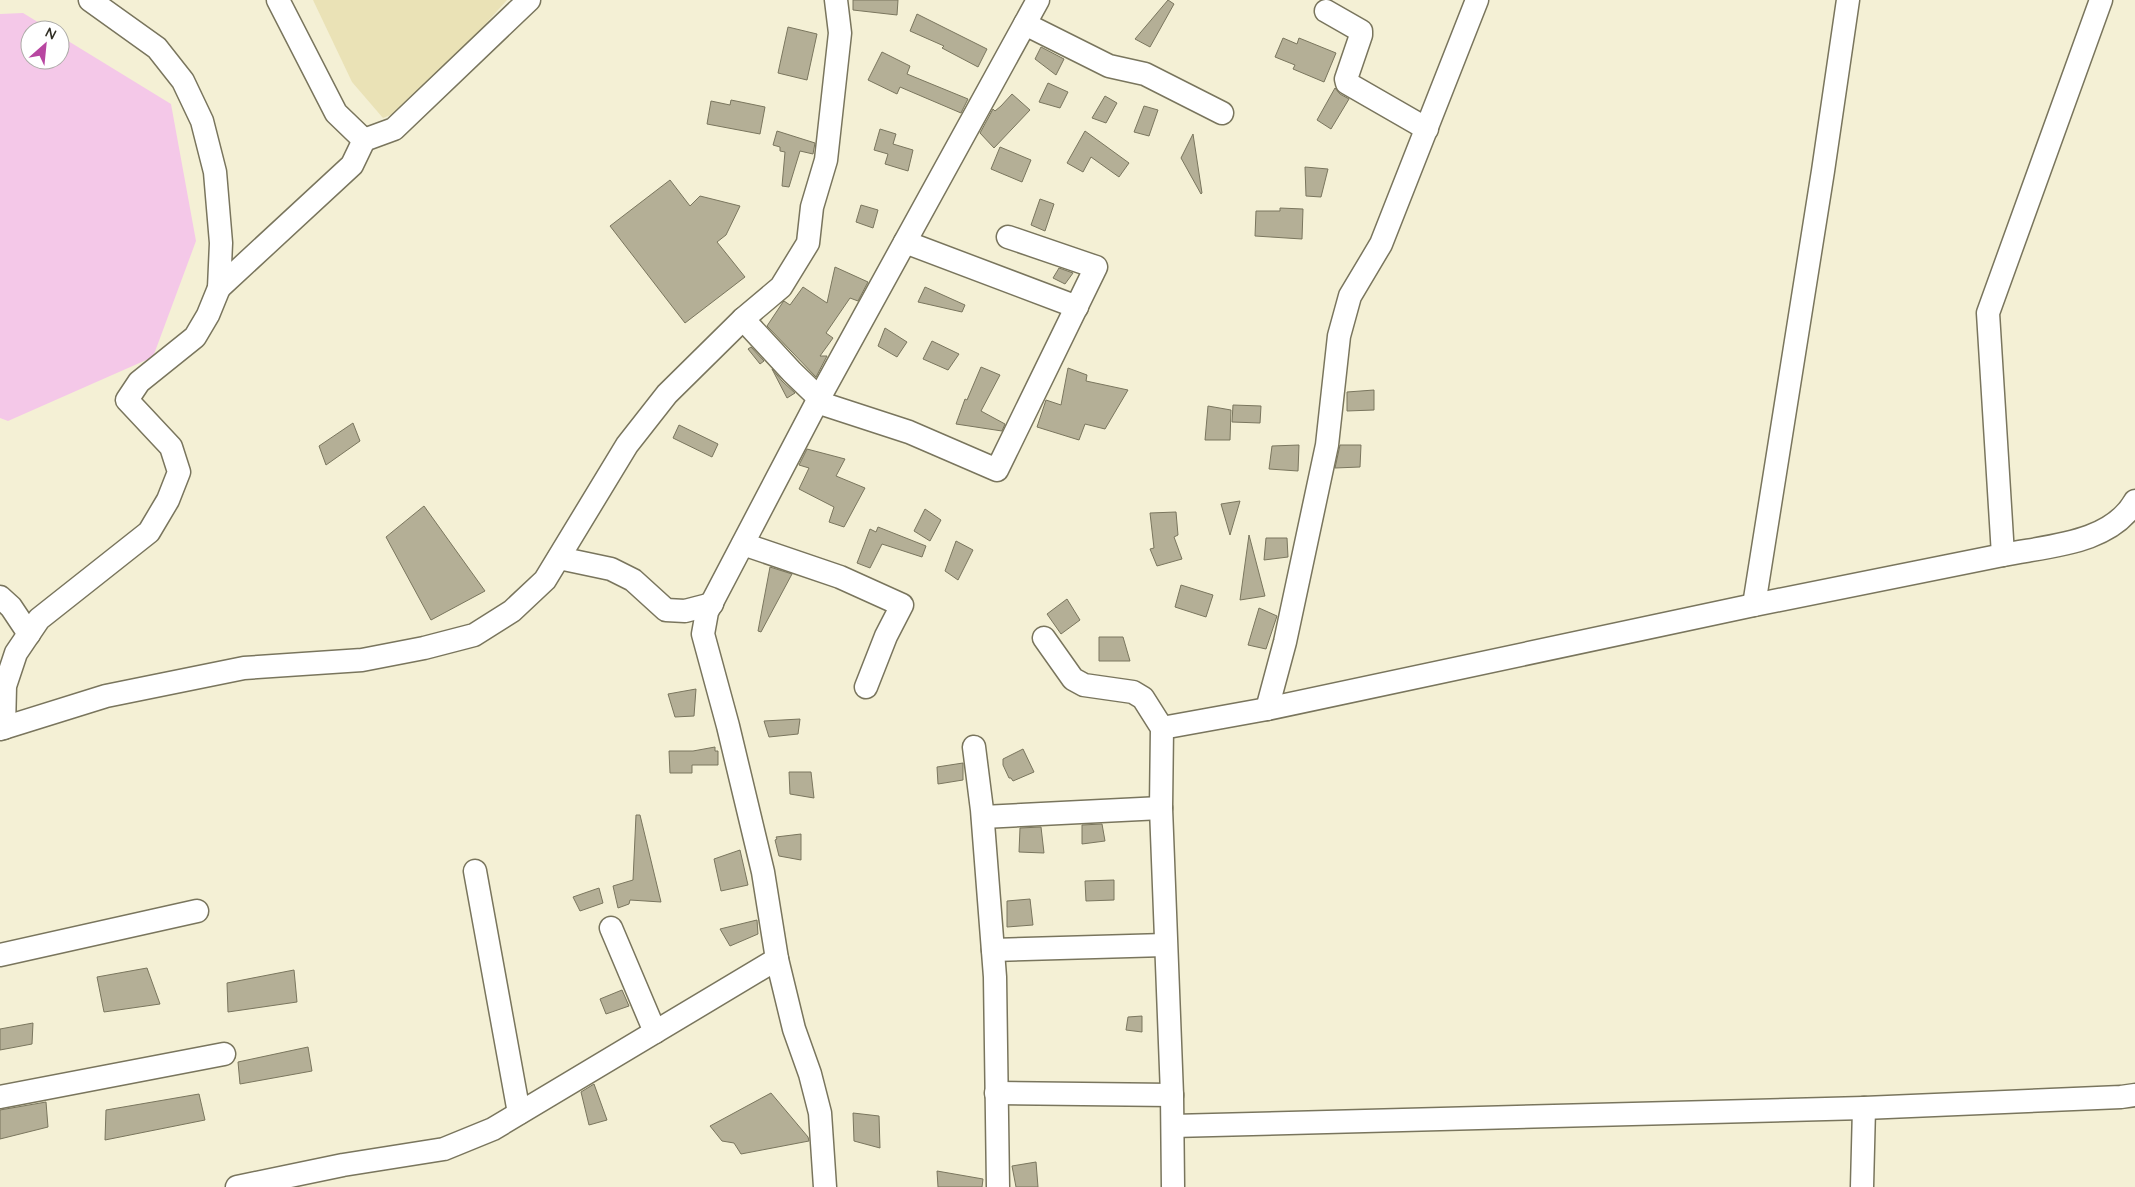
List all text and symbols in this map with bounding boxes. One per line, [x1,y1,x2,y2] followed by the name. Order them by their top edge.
[20,20,70,70] north arrow
[42,23,60,44] text: N

